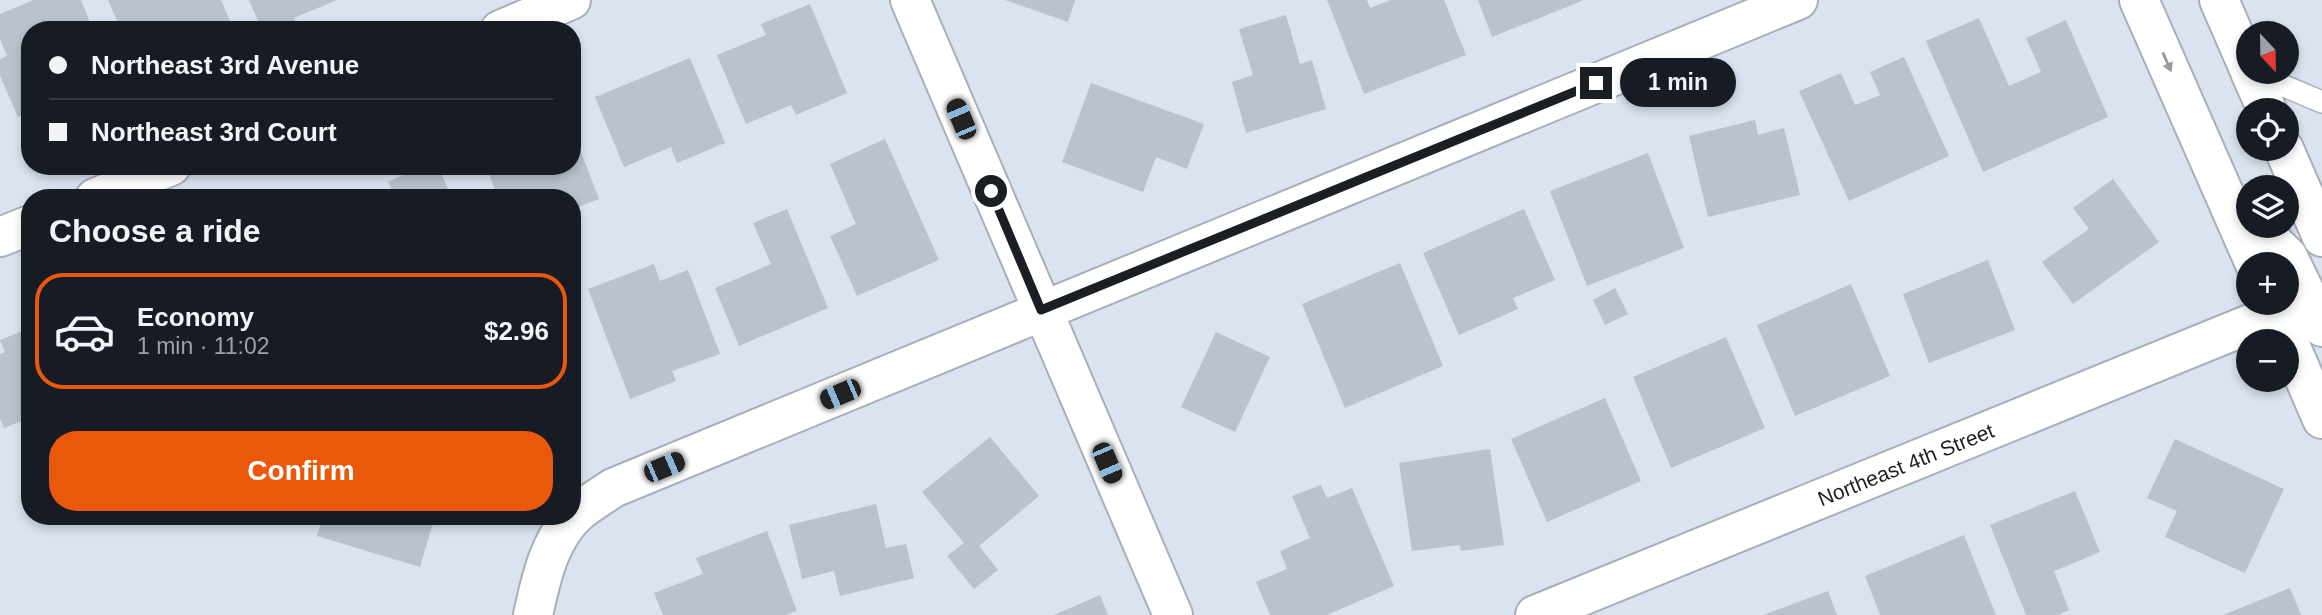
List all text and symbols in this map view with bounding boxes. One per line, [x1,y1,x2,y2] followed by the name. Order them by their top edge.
[2236,21,2300,84] north arrow
[2236,21,2299,392] map controls
[91,50,359,80] text: Northeast 3rd Avenue
[2162,52,2173,73] one-way arrow
[1620,58,1736,108] callout: 1 min
[1580,67,1612,99] route end
[1648,69,1708,95] text: 1 min
[944,96,979,142] car
[2236,98,2299,161] button: locate
[91,117,337,147] text: Northeast 3rd Court
[975,175,1007,207] route start
[2236,175,2299,238] button: layers
[49,213,261,249] text: Choose a ride
[2236,252,2299,315] button: +
[53,300,116,363] icon: car
[137,302,254,332] text: Economy
[484,316,549,346] text: $2.96
[2236,329,2299,392] button: −
[137,333,270,359] text: 1 min · 11:02
[817,376,864,412] car
[1814,419,1997,510] street label: Northeast 4th Street
[49,431,553,511] button: Confirm
[1090,440,1125,486] car
[641,449,688,485] car

